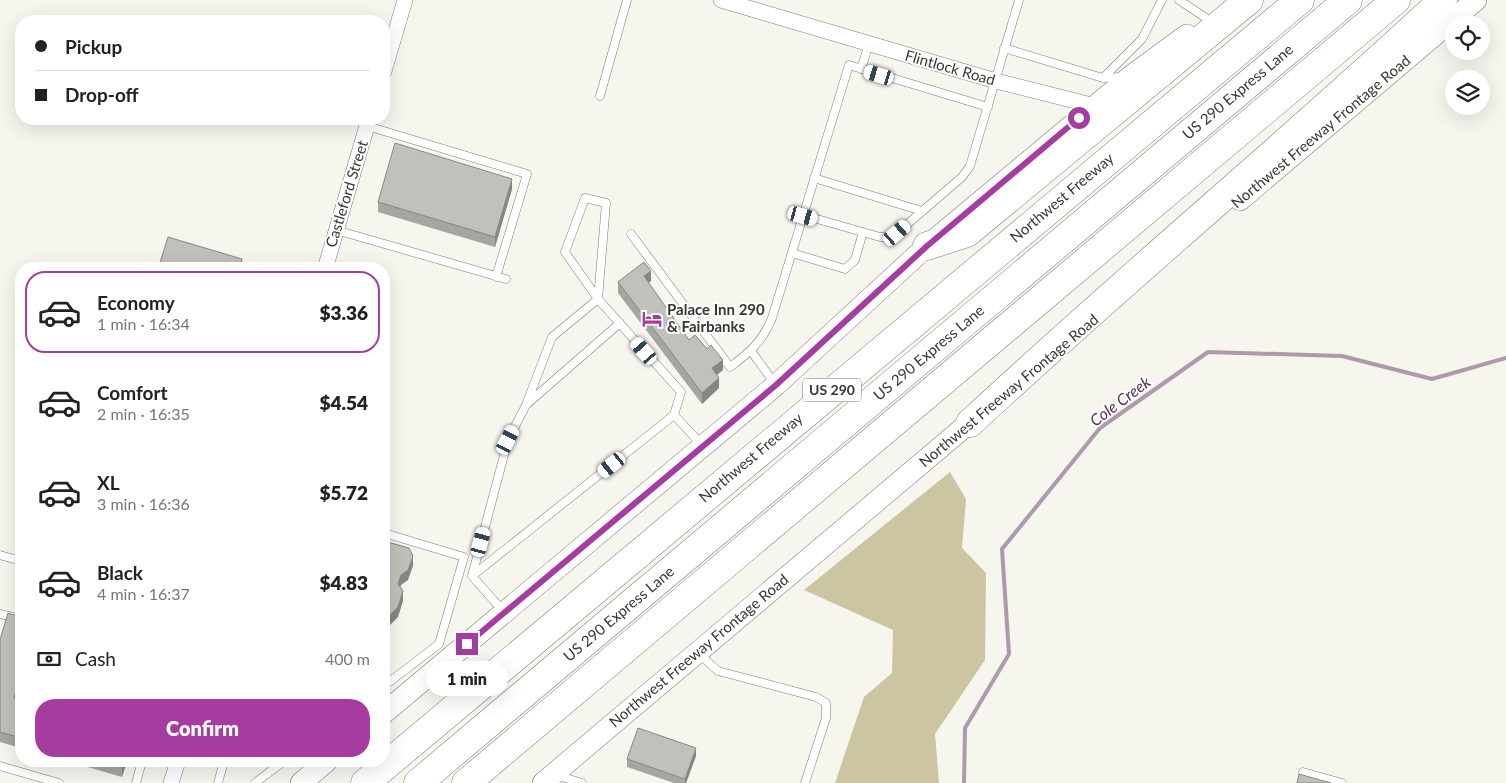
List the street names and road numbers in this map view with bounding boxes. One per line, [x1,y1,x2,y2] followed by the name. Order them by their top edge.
[1178,40,1296,143] street label: US 290 Express Lane
[903,46,997,89] street label: Flintlock Road
[1227,51,1414,212] street label: Northwest Freeway Frontage Road
[321,137,371,249] street label: Castleford Street
[1006,149,1117,246] street label: Northwest Freeway
[869,301,987,404] street label: US 290 Express Lane
[915,310,1102,471] street label: Northwest Freeway Frontage Road
[803,378,861,402] road number: US 290
[695,409,806,506] street label: Northwest Freeway
[559,562,677,665] street label: US 290 Express Lane
[605,570,792,731] street label: Northwest Freeway Frontage Road

